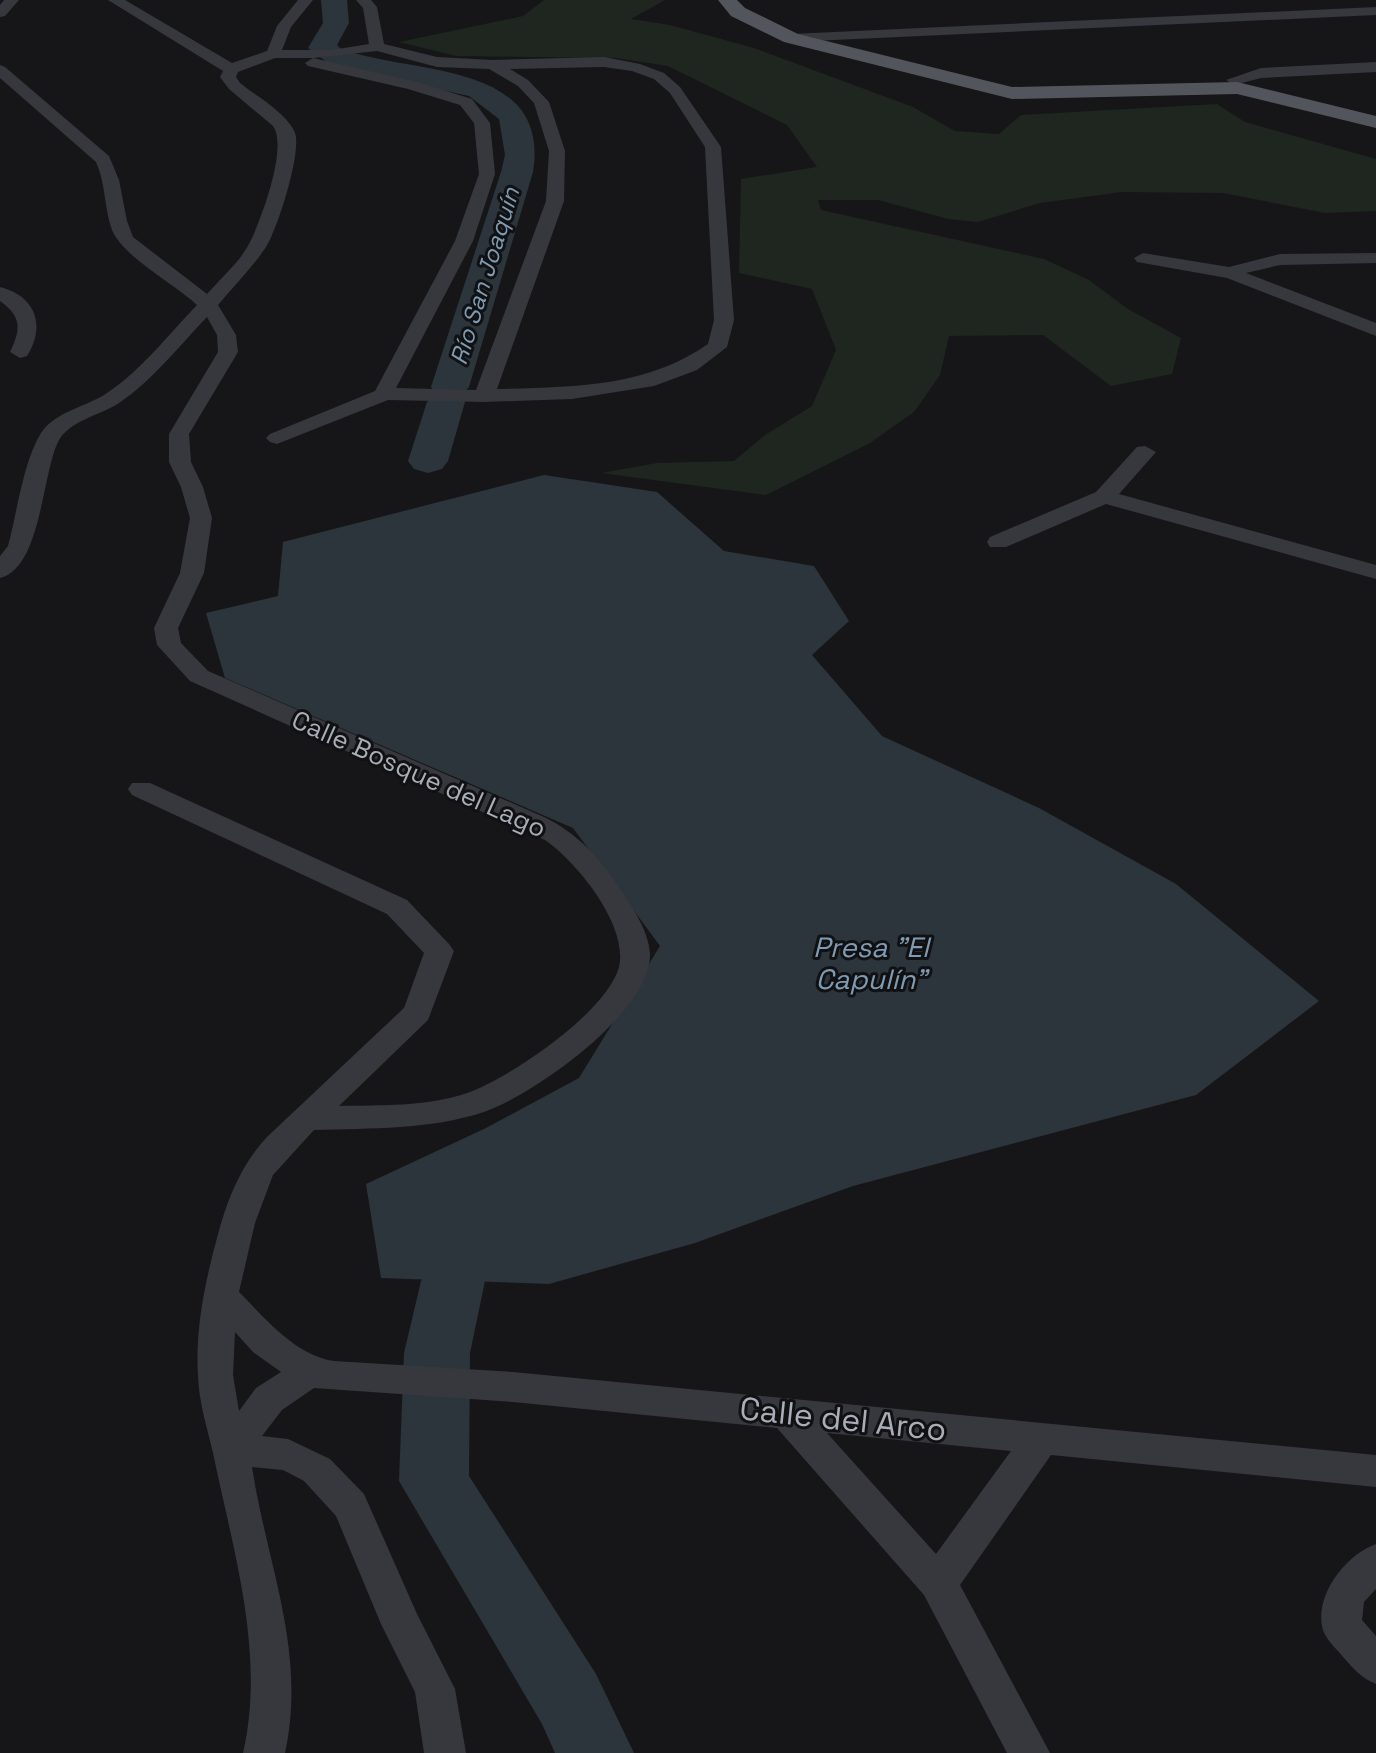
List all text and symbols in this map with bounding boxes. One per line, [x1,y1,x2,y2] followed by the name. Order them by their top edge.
[443,182,527,368] water label: Río San Joaquín
[287,703,551,845] street label: Calle Bosque del Lago
[813,929,932,997] water label: Presa "El Capulín"
[738,1388,948,1450] street label: Calle del Arco

